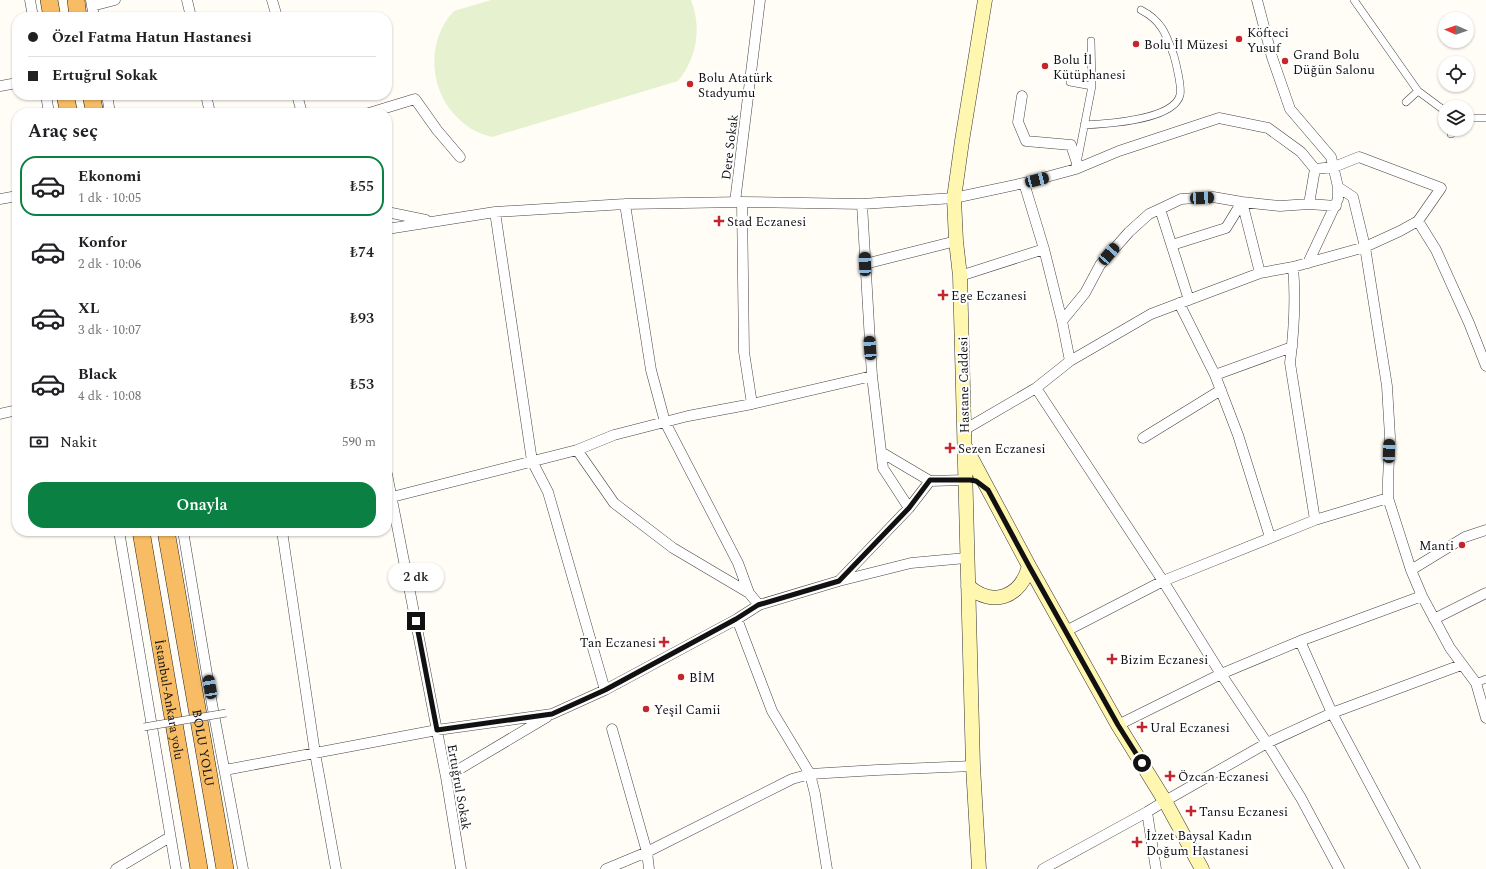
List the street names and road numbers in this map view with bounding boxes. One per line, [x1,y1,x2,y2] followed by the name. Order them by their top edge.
[716,113,744,181] street label: Dere Sokak
[953,336,975,434] street label: Hastane Caddesi
[149,638,189,762] street label: İstanbul-Ankara yolu
[186,708,219,788] street label: BOLU YOLU
[442,743,476,832] street label: Ertuğrul Sokak

